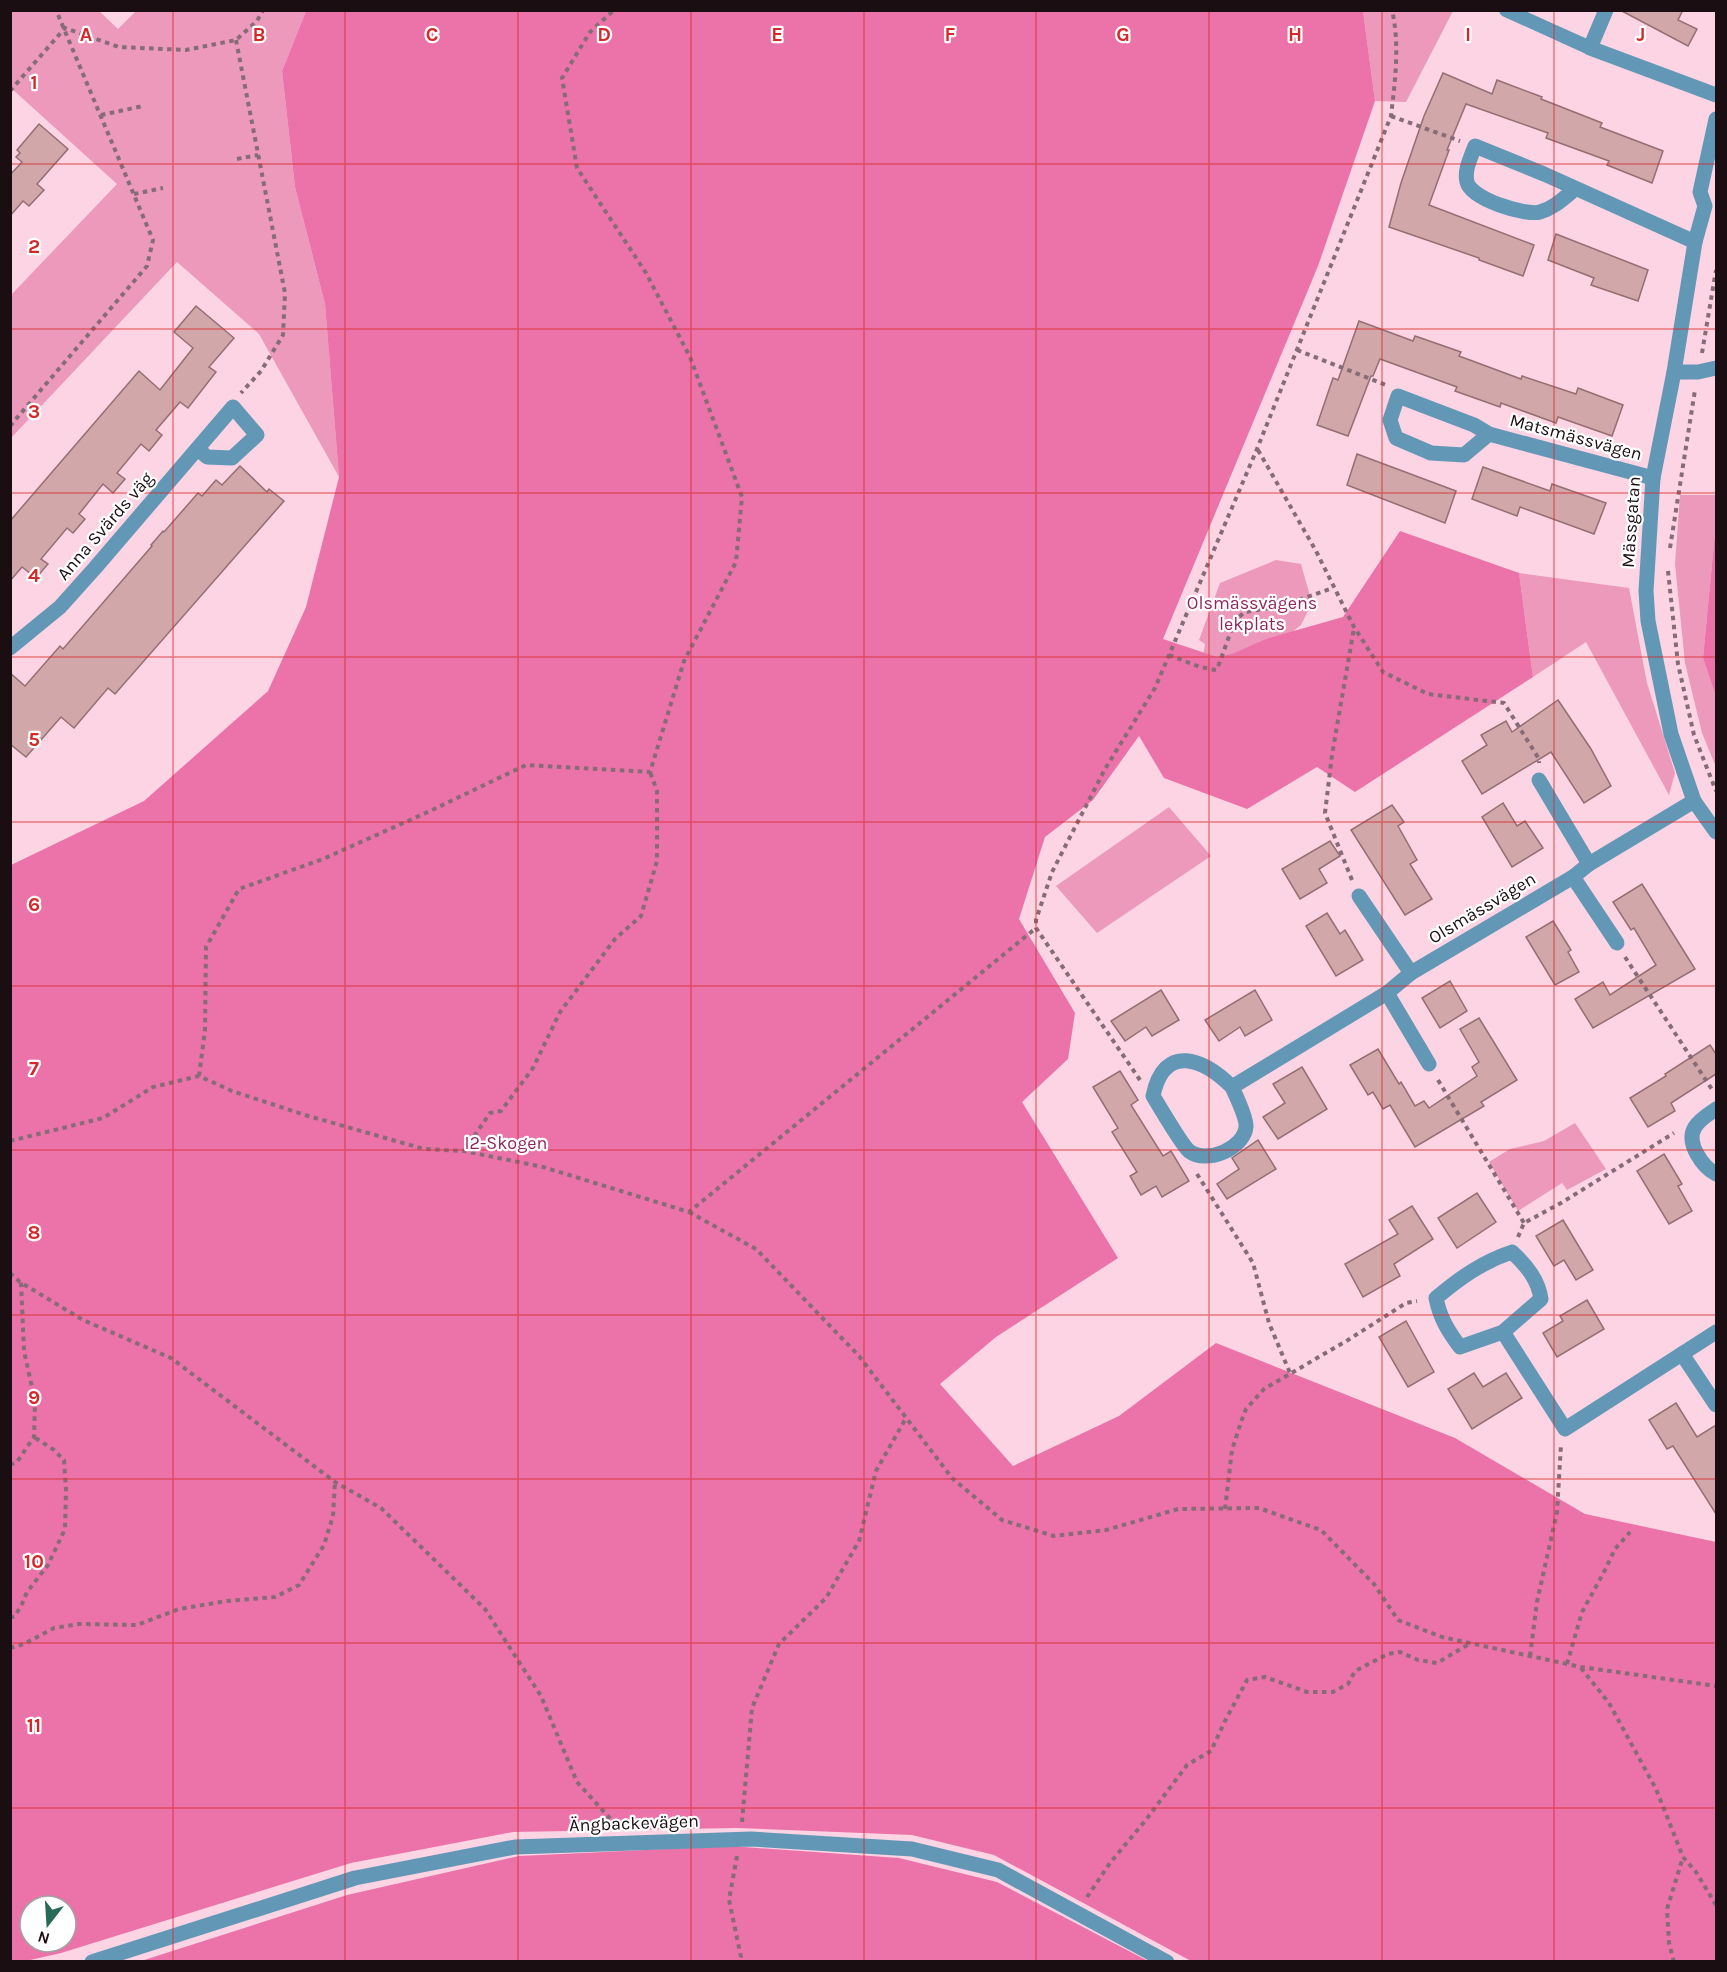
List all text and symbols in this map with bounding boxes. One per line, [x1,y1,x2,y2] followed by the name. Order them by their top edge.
[80,23,93,46] text: A
[253,23,265,46] text: B
[426,23,438,46] text: C
[597,23,611,46] text: D
[771,23,783,46] text: E
[945,23,956,46] text: F
[1116,23,1130,46] text: G
[1288,23,1302,46] text: H
[1465,23,1471,46] text: I
[1637,23,1645,46] text: J
[30,71,38,94] text: 1
[28,235,40,258] text: 2
[28,400,40,423] text: 3
[1507,409,1645,465] street label: Matsmässvägen
[52,467,158,585] street label: Anna Svärds väg
[1617,476,1645,568] street label: Mässgatan
[28,564,40,587] text: 4
[1187,592,1317,635] park label: Olsmässvägens lekplats
[28,728,40,751] text: 5
[1424,867,1540,949] street label: Olsmässvägen
[28,893,40,916] text: 6
[29,1057,39,1080] text: 7
[465,1132,547,1154] park label: I2-Skogen
[28,1221,40,1244] text: 8
[28,1386,40,1409] text: 9
[24,1550,44,1573] text: 10
[27,1714,41,1737] text: 11
[569,1810,699,1836] street label: Ängbackevägen
[18,1894,78,1954] north arrow
[35,1927,52,1949] text: N

